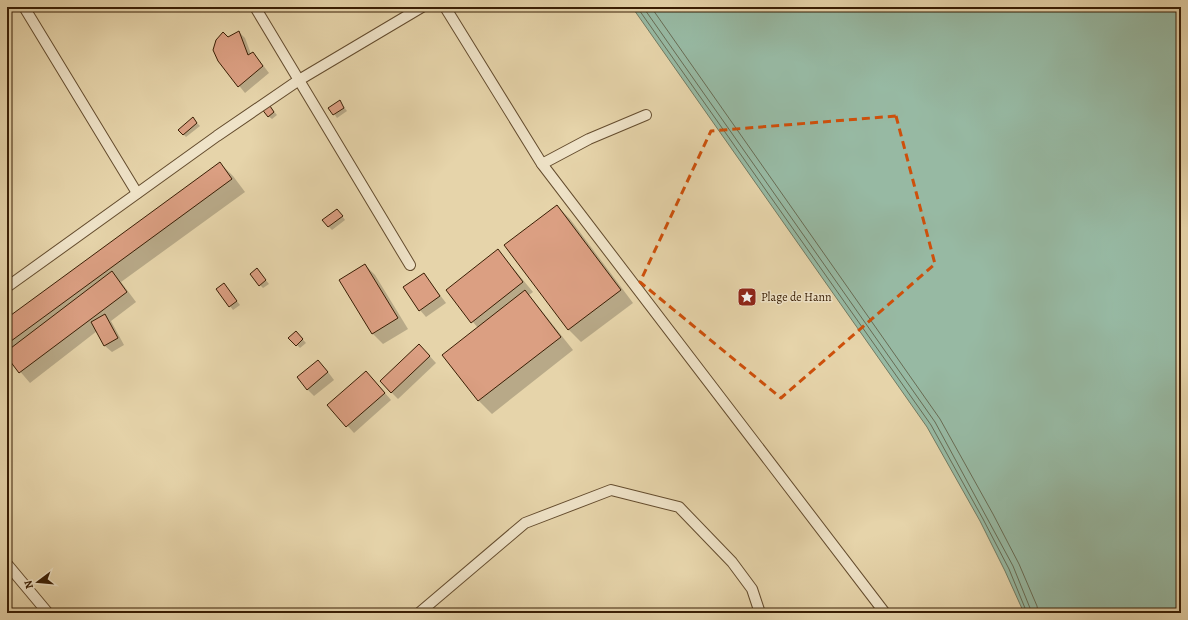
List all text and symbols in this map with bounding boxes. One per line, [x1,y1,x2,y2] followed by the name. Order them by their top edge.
[736,286,758,308] place icon: Plage de Hann
[761,289,832,305] place label: Plage de Hann
[18,562,58,602] north arrow
[21,579,37,591] text: N

